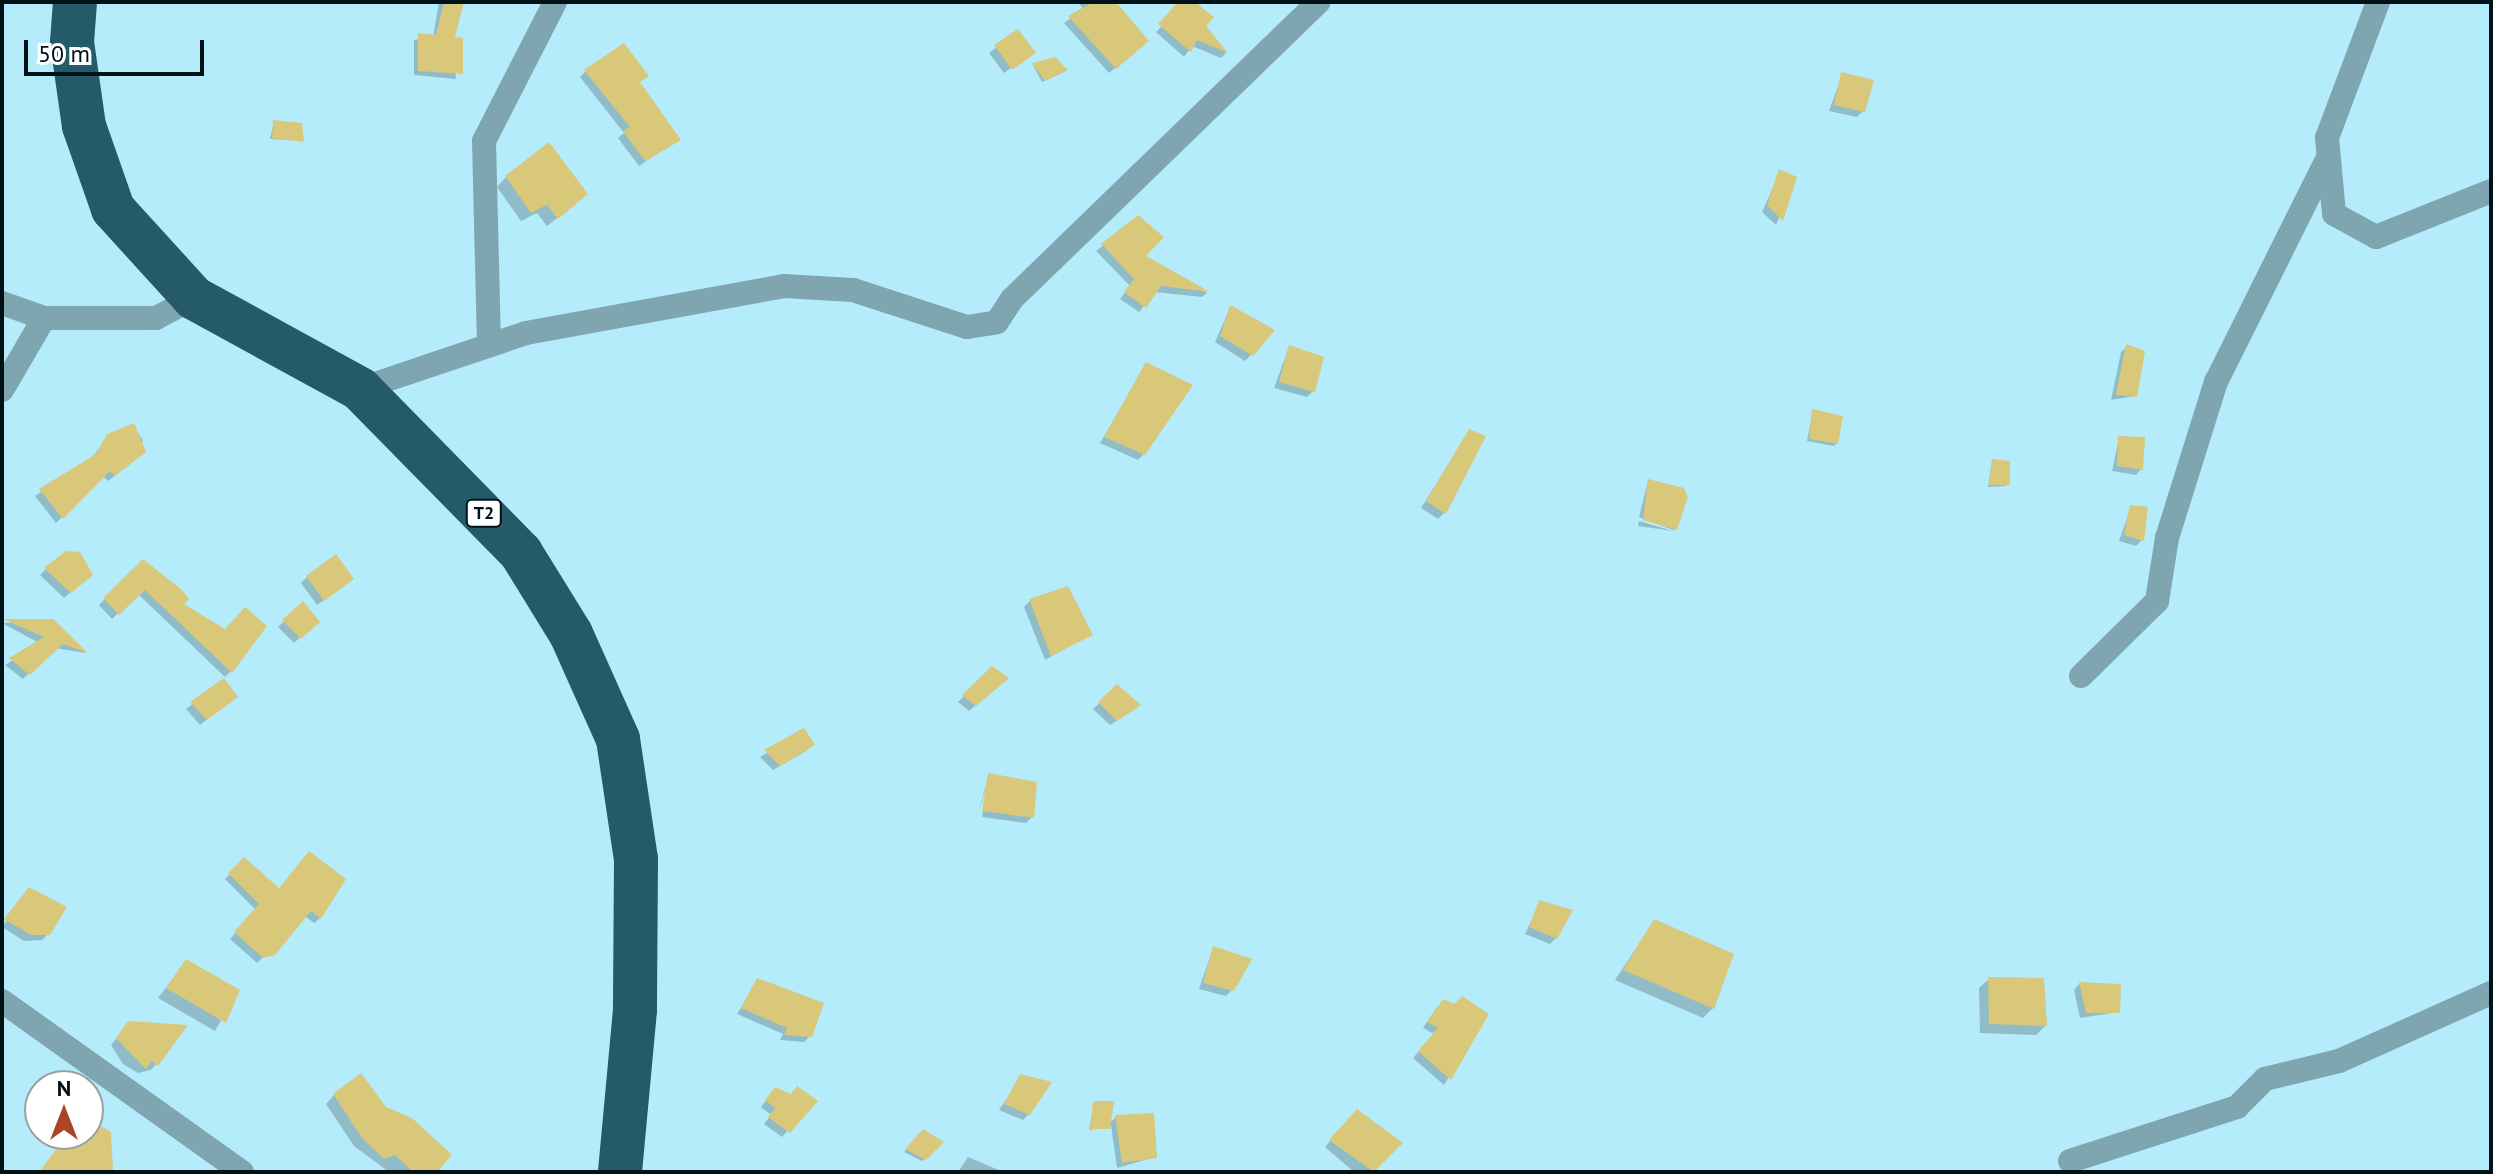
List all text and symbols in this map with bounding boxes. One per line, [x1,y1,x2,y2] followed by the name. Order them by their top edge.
[28,24,208,74] scale bar
[38,38,90,69] text: 50 m
[464,499,504,527] road number: T2
[24,1070,104,1150] north arrow
[57,1074,71,1102] text: N

